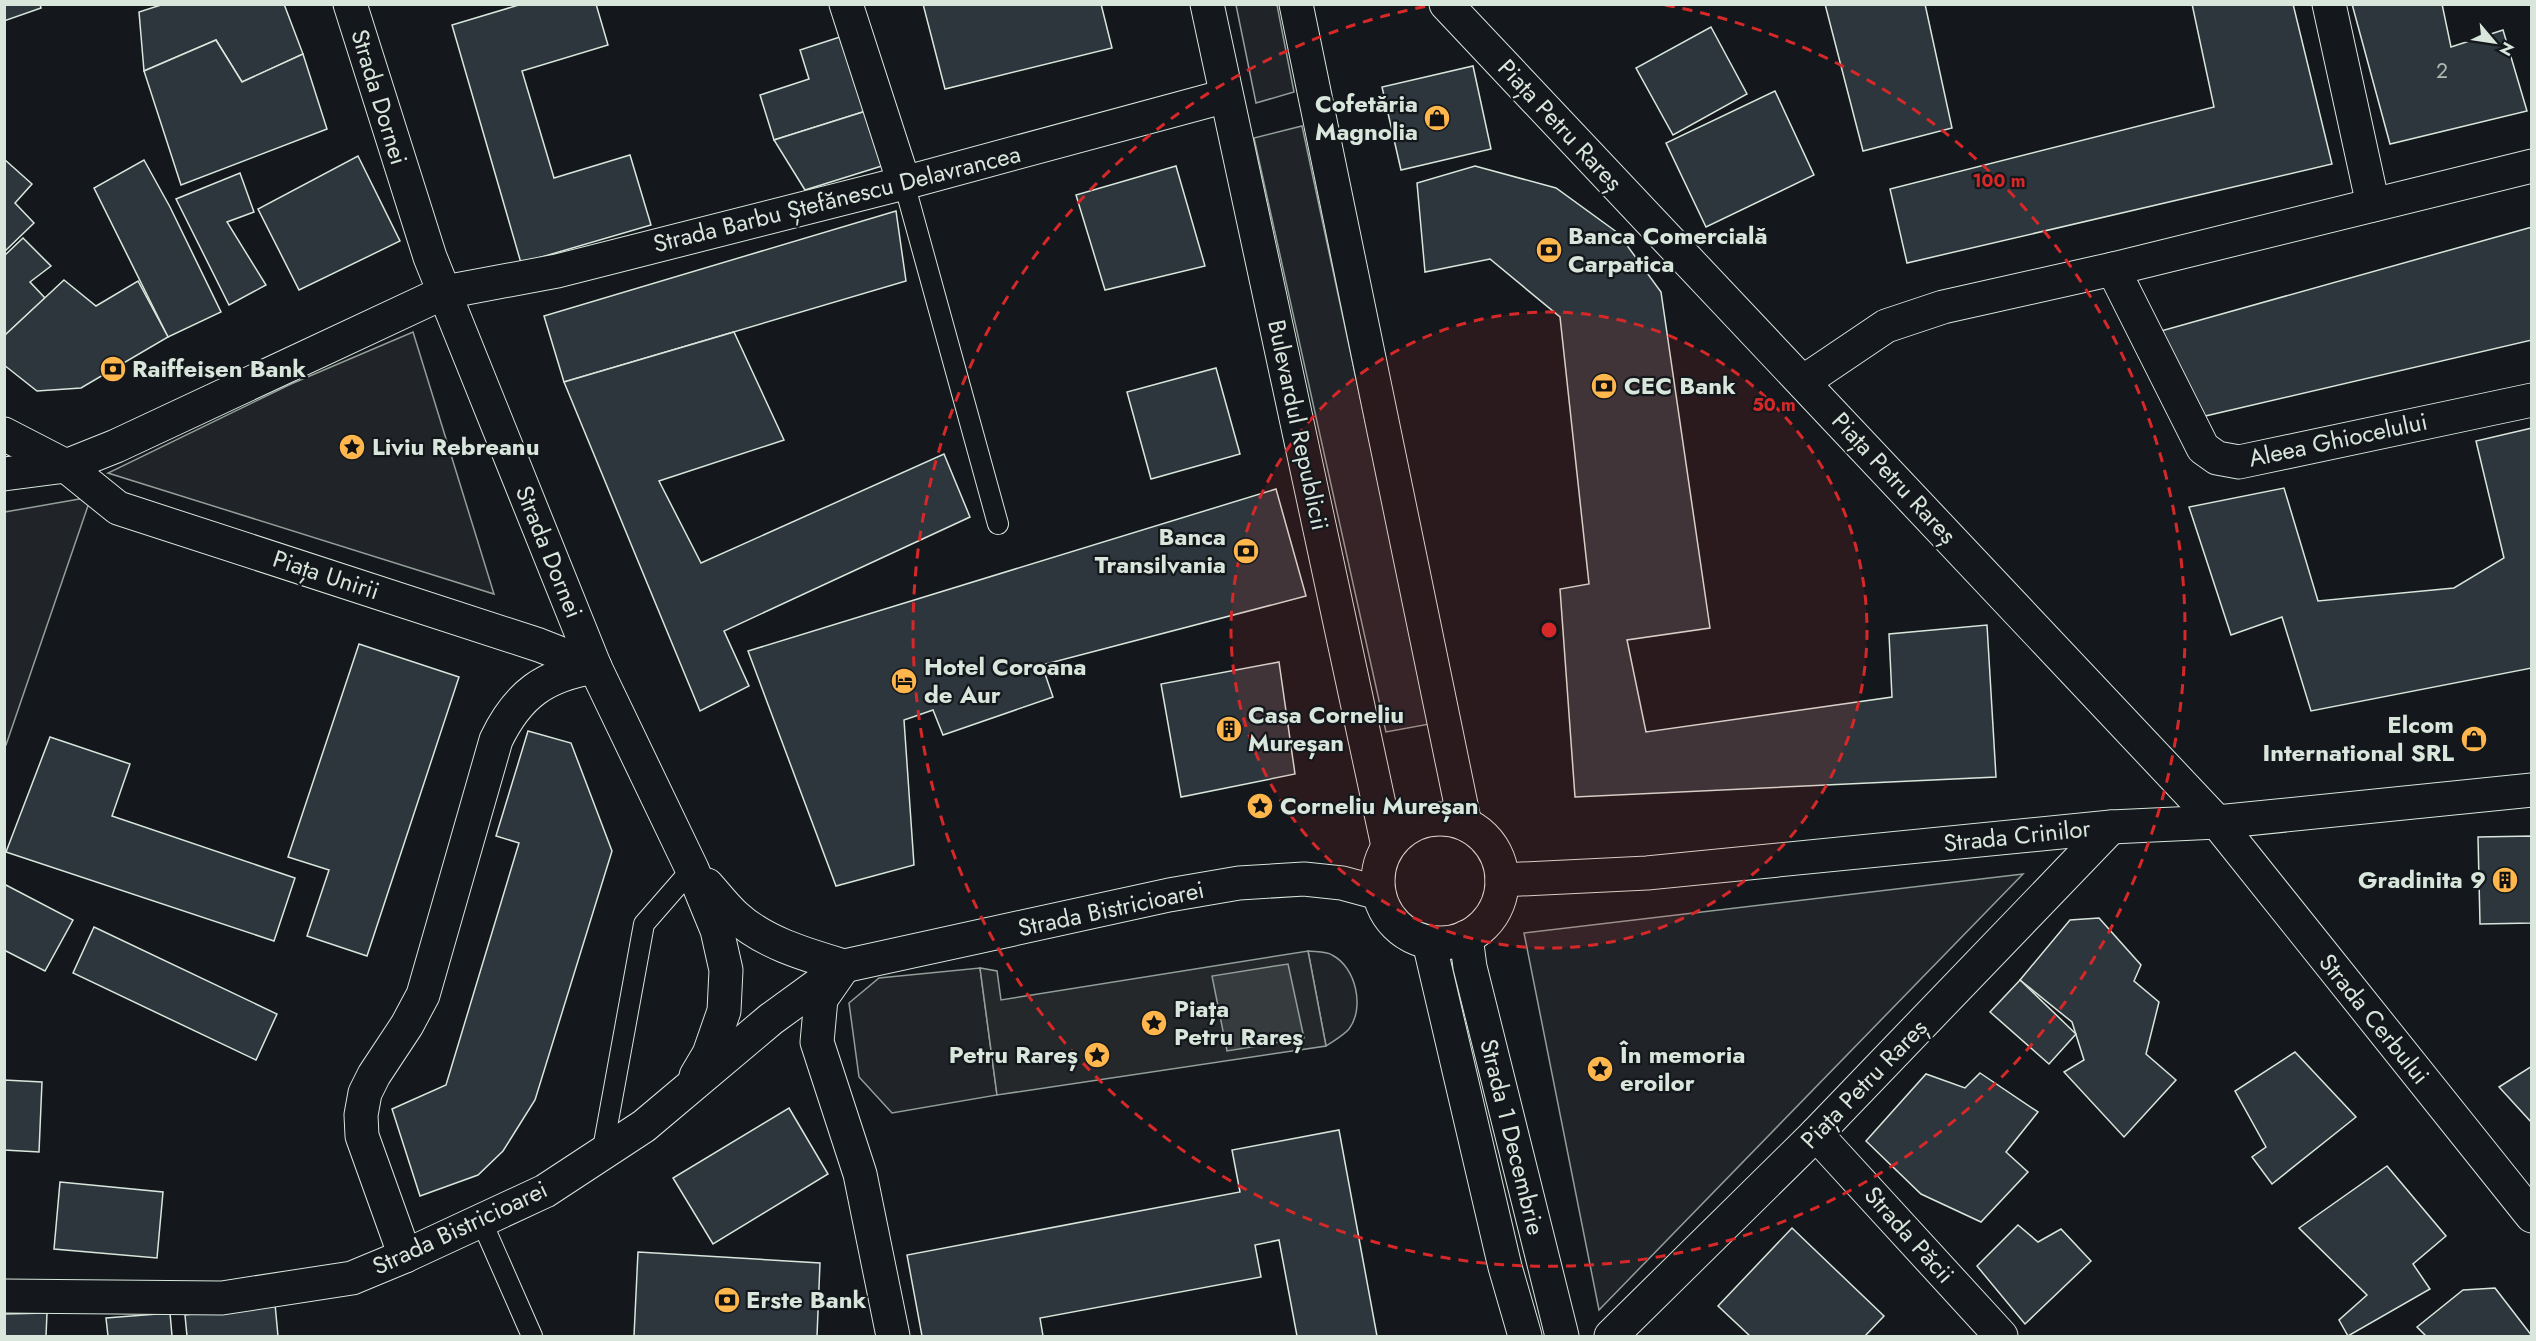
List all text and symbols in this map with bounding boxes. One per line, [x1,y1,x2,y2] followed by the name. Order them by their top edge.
[2464,12,2524,72] north arrow
[342,25,417,169] street label: Strada Dornei
[2494,38,2520,60] text: N
[1490,51,1631,198] street label: Piața Petru Rareș
[2436,56,2448,86] house number: 2
[1315,86,1418,149] place label: Cofetăria Magnolia
[1422,103,1452,133] shop icon: Cofetăria Magnolia
[650,136,1024,261] street label: Strada Barbu Ștefănescu Delavrancea
[1972,168,2026,194] text: 100 m
[1568,218,1768,281] place label: Banca Comercială Carpatica
[1534,235,1564,265] bank icon: Banca Comercială Carpatica
[1259,316,1338,533] street label: Bulevardul Republicii
[132,351,306,386] place label: Raiffeisen Bank
[98,354,128,384] bank icon: Raiffeisen Bank
[1624,368,1736,403] place label: CEC Bank
[1589,371,1619,401] bank icon: CEC Bank
[1752,392,1796,418] text: 50 m
[1824,404,1965,551] street label: Piața Petru Rareș
[2245,404,2430,476] street label: Aleea Ghiocelului
[372,429,539,464] place label: Liviu Rebreanu
[337,432,367,462] place icon: Liviu Rebreanu
[507,480,592,623] street label: Strada Dornei
[1095,519,1226,582] place label: Banca Transilvania
[1231,536,1261,566] bank icon: Banca Transilvania
[268,541,384,608] street label: Piața Unirii
[1539,620,1559,640] centre of rings
[924,649,1086,712] place label: Hotel Coroana de Aur
[889,666,919,696] hotel icon: Hotel Coroana de Aur
[1248,697,1404,760] place label: Casa Corneliu Mureșan
[2263,707,2454,770] place label: Elcom International SRL
[1214,714,1244,744] building icon: Casa Corneliu Mureșan
[2459,724,2489,754] shop icon: Elcom International SRL
[1280,788,1479,823] place label: Corneliu Mureșan
[1245,791,1275,821] place icon: Corneliu Mureșan
[1942,810,2093,861] street label: Strada Crinilor
[2358,862,2486,897] place label: Gradinita 9
[2490,865,2520,895] building icon: Gradinita 9
[1015,872,1207,945] street label: Strada Bistricioarei
[2311,946,2438,1091] street label: Strada Cerbului
[1174,991,1303,1054] place label: Piața Petru Rareș
[1139,1008,1169,1038] place icon: Piața Petru Rareș
[1792,1011,1935,1157] street label: Piața Petru Rareș
[1471,1035,1554,1239] street label: Strada 1 Decembrie
[949,1037,1078,1072] place label: Petru Rareș
[1619,1037,1745,1100] place label: În memoria eroilor
[1082,1040,1112,1070] place icon: Petru Rareș
[1585,1054,1615,1084] place icon: În memoria eroilor
[367,1172,553,1283] street label: Strada Bistricioarei
[1856,1178,1962,1291] street label: Strada Păcii
[746,1282,867,1317] place label: Erste Bank
[712,1285,742,1315] bank icon: Erste Bank

